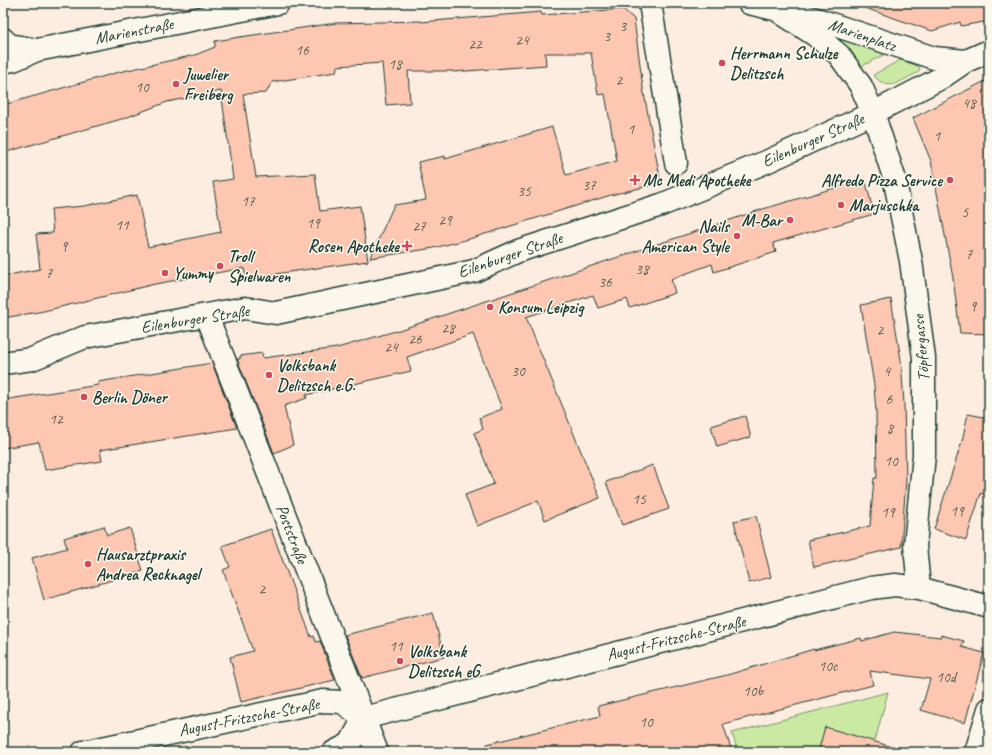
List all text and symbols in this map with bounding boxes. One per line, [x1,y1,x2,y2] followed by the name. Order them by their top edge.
[93,13,176,49] street label: Marienstraße
[826,14,900,57] street label: Marienplatz
[620,17,628,36] house number: 3
[604,27,612,46] house number: 3
[515,31,530,50] house number: 24
[468,35,483,54] house number: 22
[295,41,310,60] house number: 16
[730,43,839,84] place label: Herrmann Schulze Delitzsch
[388,55,403,74] house number: 18
[717,58,727,68] marker: Herrmann Schulze Delitzsch
[183,64,234,105] place label: Juwelier Freiberg
[616,71,624,90] house number: 2
[135,78,150,97] house number: 10
[171,79,181,89] marker: Juwelier Freiberg
[962,94,977,113] house number: 48
[759,108,869,172] street label: Eilenburger Straße
[628,120,636,139] house number: 1
[934,127,942,146] house number: 1
[643,170,752,191] place label: Mc Medi Apotheke
[821,170,944,191] place label: Alfredo Pizza Service
[630,175,640,185] marker: Mc Medi Apotheke
[945,175,955,185] marker: Alfredo Pizza Service
[582,176,597,195] house number: 37
[517,182,532,201] house number: 35
[241,192,256,211] house number: 17
[849,195,920,216] place label: Marjuschka
[836,200,846,210] marker: Marjuschka
[962,203,970,222] house number: 5
[741,210,784,231] place label: M-Bar
[438,211,453,230] house number: 29
[306,214,321,233] house number: 19
[785,215,795,225] marker: M-Bar
[115,216,130,235] house number: 11
[641,216,731,257] place label: Nails American Style
[412,217,427,236] house number: 27
[455,227,566,283] street label: Eilenburger Straße
[732,231,742,241] marker: Nails American Style
[308,236,400,257] place label: Rosen Apotheke
[61,237,69,256] house number: 9
[402,241,412,251] marker: Rosen Apotheke
[966,245,974,264] house number: 7
[228,246,292,287] place label: Troll Spielwaren
[635,260,650,279] house number: 38
[215,261,225,271] marker: Troll Spielwaren
[173,263,215,284] place label: Yummy
[46,264,54,283] house number: 7
[160,268,170,278] marker: Yummy
[598,273,613,292] house number: 36
[498,297,585,318] place label: Konsum Leipzig
[970,297,978,316] house number: 9
[139,300,252,338] street label: Eilenburger Straße
[485,302,495,312] marker: Konsum Leipzig
[908,312,934,382] street label: Töpfergasse
[441,319,456,338] house number: 28
[877,321,885,340] house number: 2
[408,330,423,349] house number: 26
[384,338,399,357] house number: 24
[277,355,356,396] place label: Volksbank Delitzsch e.G.
[511,362,526,381] house number: 30
[884,362,892,381] house number: 4
[264,370,274,380] marker: Volksbank Delitzsch e.G.
[92,387,168,408] place label: Berlin Döner
[886,390,894,409] house number: 6
[79,392,89,402] marker: Berlin Döner
[49,410,64,429] house number: 12
[887,419,895,438] house number: 8
[884,452,899,471] house number: 10
[632,490,647,509] house number: 15
[271,502,313,568] street label: Poststraße
[950,502,965,521] house number: 19
[881,503,896,522] house number: 19
[96,544,203,585] place label: Hausarztpraxis Andrea Recknagel
[83,559,93,569] marker: Hausarztpraxis Andrea Recknagel
[259,580,267,599] house number: 2
[604,610,749,665] street label: August-Fritzsche-Straße
[389,637,404,656] house number: 11
[408,641,482,682] place label: Volksbank Delitzsch eG
[395,656,405,666] marker: Volksbank Delitzsch eG
[819,657,838,676] house number: 10c
[936,668,958,687] house number: 10d
[743,682,764,701] house number: 10b
[177,693,322,741] street label: August-Fritzsche-Straße
[639,713,654,732] house number: 10

